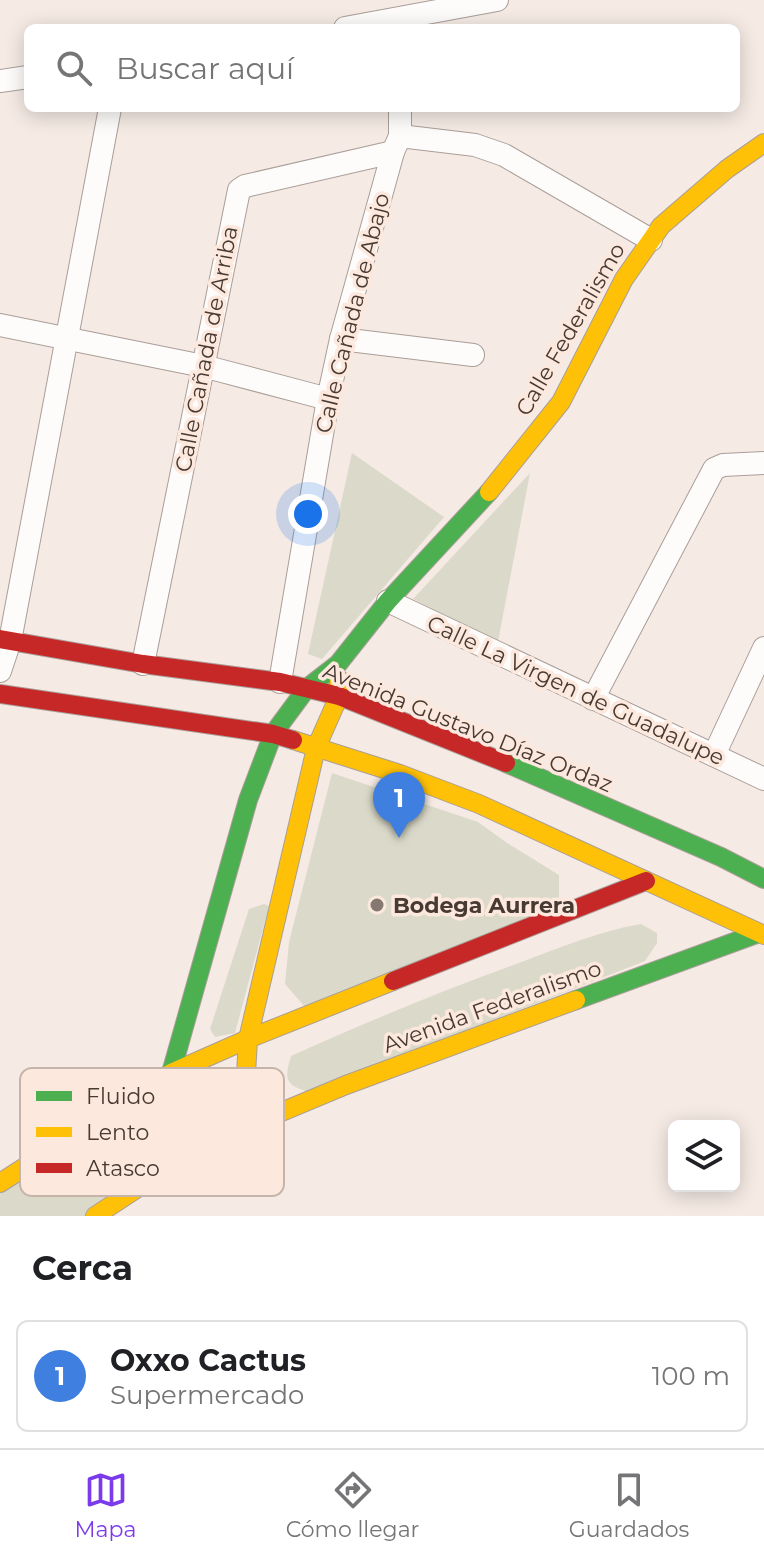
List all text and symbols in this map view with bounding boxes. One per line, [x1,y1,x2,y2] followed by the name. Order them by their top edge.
[24,24,740,112] search box
[52,46,96,90] icon: search
[116,50,294,87] text: Buscar aquí
[310,190,395,436] street label: Calle Cañada de Abajo
[169,224,244,474] street label: Calle Cañada de Arriba
[510,238,631,420] street label: Calle Federalismo
[288,494,328,534] your location
[423,610,729,771] street label: Calle La Virgen de Guadalupe
[319,657,616,798] street label: Avenida Gustavo Díaz Ordaz
[373,772,425,838] pin: 1
[393,892,575,919] place label: Bodega Aurrera
[368,896,386,914] marker: Bodega Aurrera
[379,954,605,1059] street label: Avenida Federalismo
[20,1068,284,1196] legend
[86,1083,155,1110] text: Fluido
[86,1119,149,1146] text: Lento
[668,1120,740,1192] map controls
[668,1120,740,1192] button: layers
[86,1155,160,1182] text: Atasco
[32,1247,133,1289] text: Cerca
[110,1342,306,1379] text: Oxxo Cactus
[55,1360,65,1392] text: 1
[652,1360,730,1392] text: 100 m
[110,1379,304,1411] text: Supermercado
[75,1468,136,1543] tab: Mapa
[286,1468,419,1543] tab: Cómo llegar
[569,1468,689,1543] tab: Guardados

